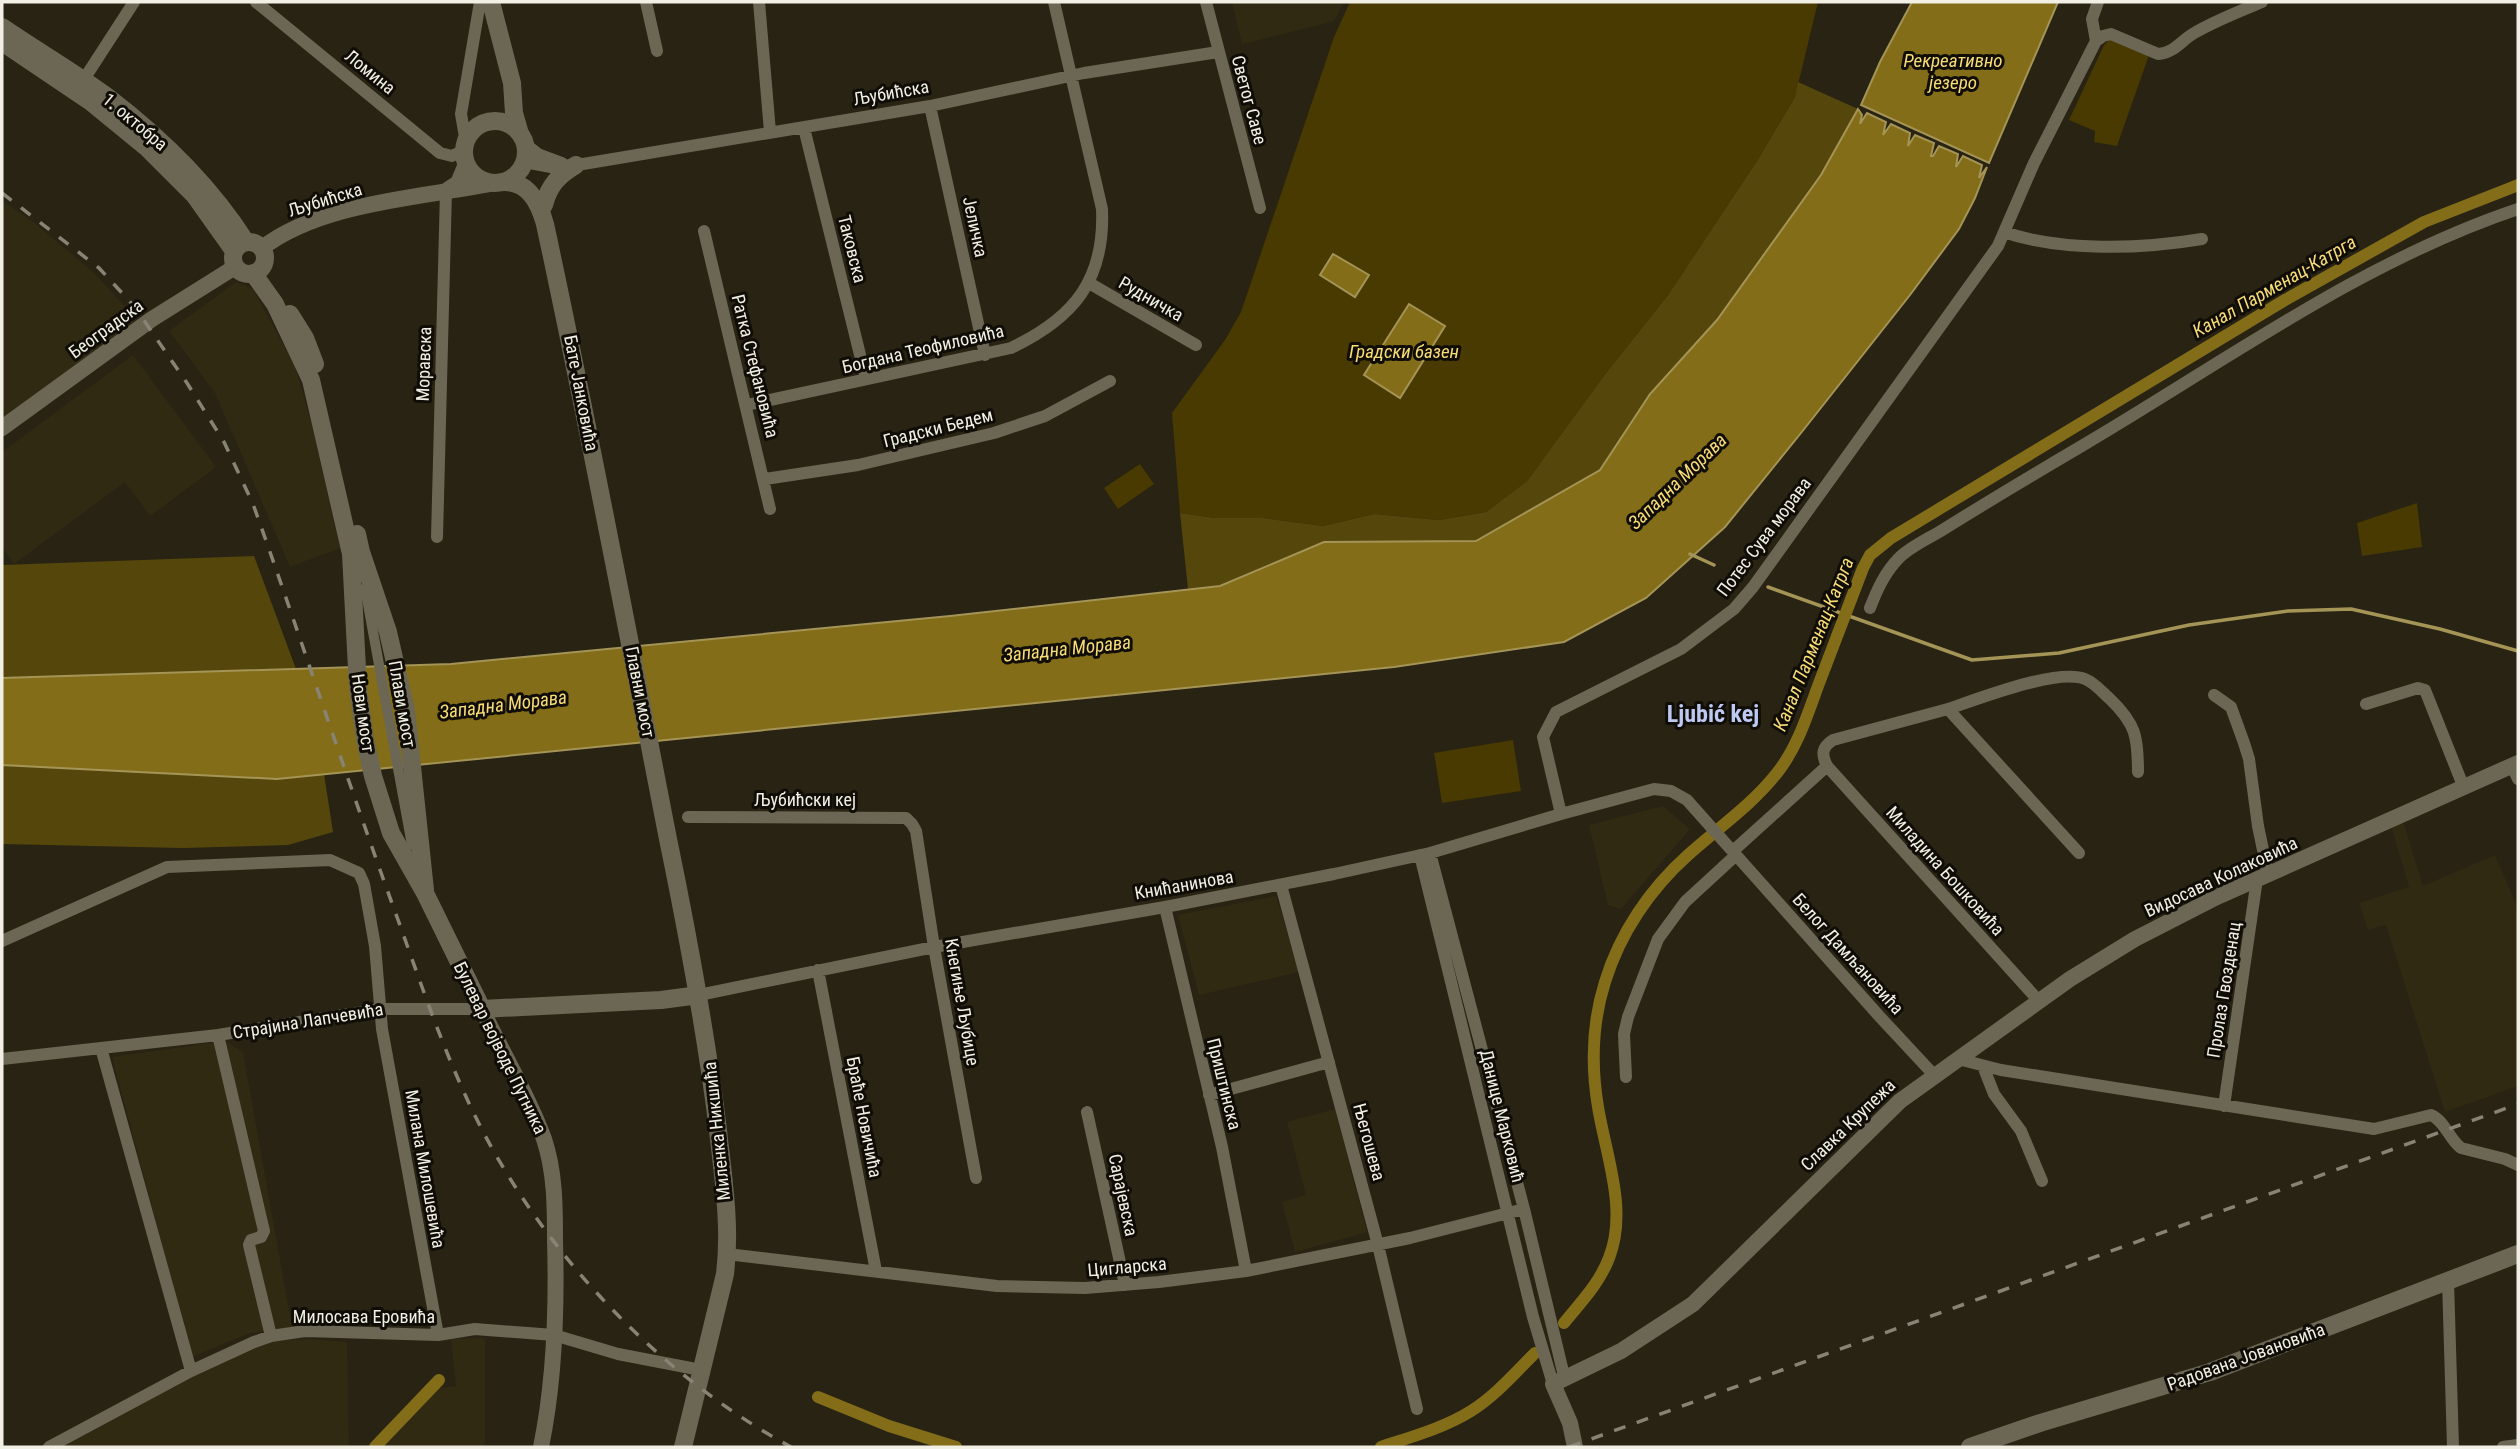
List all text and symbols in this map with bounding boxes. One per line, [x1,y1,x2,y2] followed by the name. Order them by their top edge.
[341,45,400,98] street label: Ломина
[1903,49,2003,94] water label: Рекреативно језеро
[1228,53,1271,147] street label: Светог Саве
[851,76,930,109] street label: Љубићска
[99,89,172,155] street label: 1. октобра
[285,178,364,221] street label: Љубићска
[959,195,992,259] street label: Јеличка
[834,213,871,285] street label: Таковска
[2188,230,2360,343] water label: Канал Парменац-Катрга
[1115,272,1187,325] street label: Рудничка
[728,292,783,440] street label: Ратка Стефановића
[64,295,147,363] street label: Београдска
[840,320,1006,377] street label: Богдана Теофиловића
[412,326,435,402] street label: Моравска
[560,333,603,453] street label: Бате Јанковића
[1349,340,1459,363] water label: Градски базен
[881,404,995,451] street label: Градски Бедем
[1623,429,1731,534] water label: Западна Морава
[1712,473,1815,600] street label: Потес Сува морава
[1768,554,1859,734] water label: Канал Парменац-Катрга
[1002,630,1132,667] water label: Западна Морава
[621,644,660,740] street label: Главни мост
[385,659,421,749] street label: Плави мост
[348,672,379,754] street label: Нови мост
[438,685,568,724] water label: Западна Морава
[1667,700,1759,728] district label: Ljubić kej
[754,789,856,810] street label: Љубићски кеј
[1882,802,2009,939] street label: Миладина Бошковића
[2141,832,2301,921] street label: Видосава Колаковића
[1133,865,1235,904] street label: Книћанинова
[1789,889,1908,1018] street label: Белог Дамљановића
[2202,920,2245,1059] street label: Пролаз Гвозденац
[941,937,984,1067] street label: Кнегиње Љубице
[450,958,551,1137] street label: Булевар војводе Путника
[231,998,385,1043] street label: Страјина Лапчевића
[1203,1036,1246,1132] street label: Приштинска
[1476,1047,1529,1185] street label: Данице Марковић
[842,1055,887,1179] street label: Браће Новичића
[699,1061,734,1201] street label: Миленка Никшића
[1796,1074,1899,1175] street label: Славка Крупежа
[401,1088,450,1250] street label: Милана Милошевића
[1349,1101,1390,1183] street label: Његошева
[1105,1152,1142,1238] street label: Сарајевска
[1087,1253,1167,1280] street label: Цигларска
[293,1306,435,1327] street label: Милосава Еровића
[2164,1318,2328,1395] street label: Радована Јовановића

